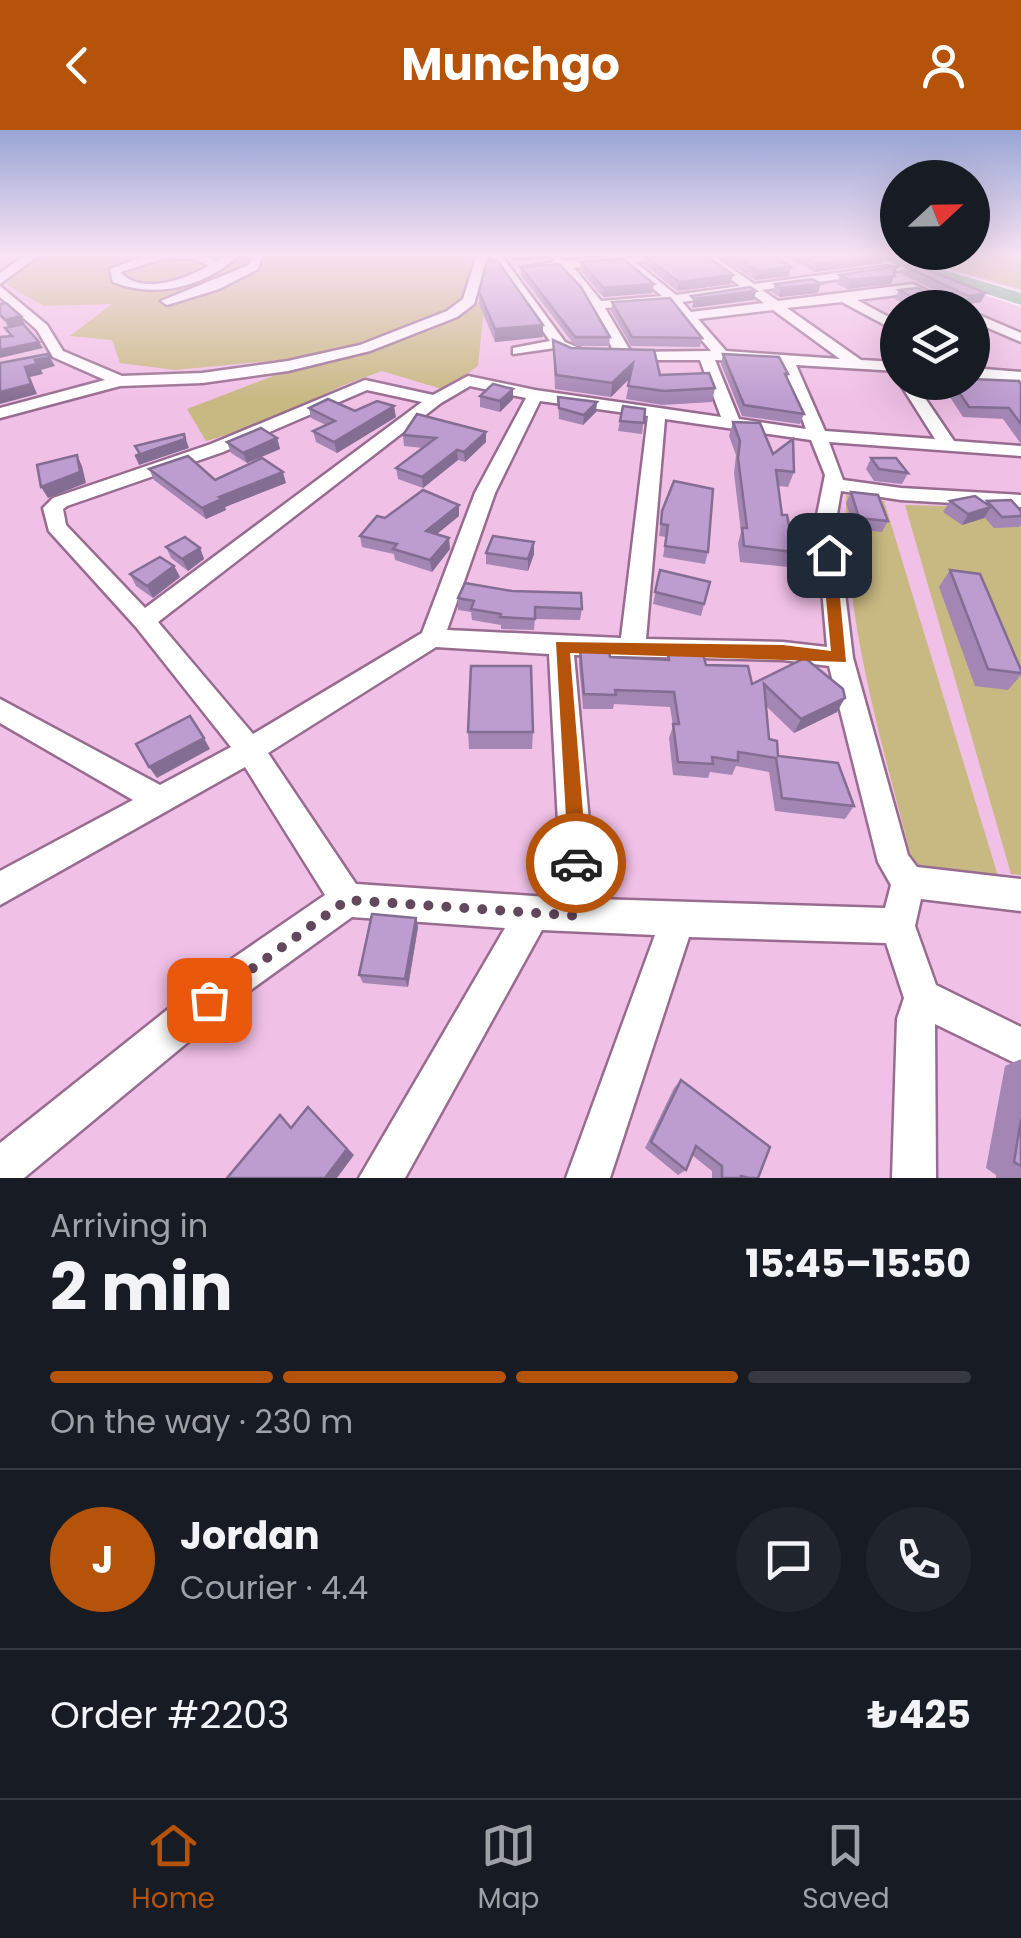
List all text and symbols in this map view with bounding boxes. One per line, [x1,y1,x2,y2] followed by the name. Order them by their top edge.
[401,33,620,96] text: Munchgo
[50,38,105,93] icon: back
[916,38,971,93] icon: person
[880,160,990,270] north arrow
[880,160,990,400] map controls
[880,290,990,400] button: layers
[787,513,872,598] pin
[802,528,857,583] icon: home
[526,813,626,913] courier
[549,836,604,891] icon: car
[167,958,252,1043] pin
[182,973,237,1028] icon: bag
[50,1203,208,1248] text: Arriving in
[745,1237,971,1290] text: 15:45–15:50
[50,1242,233,1333] text: 2 min
[50,1399,353,1444] text: On the way · 230 m
[736,1507,841,1612] button: chat
[866,1507,971,1612] button: phone
[180,1509,320,1562] text: Jordan
[92,1533,113,1586] text: J
[180,1565,368,1610] text: Courier · 4.4
[50,1688,289,1741] text: Order #2203
[867,1688,971,1741] text: ₺425
[131,1818,215,1920] tab: Home
[478,1818,540,1920] tab: Map
[802,1818,890,1920] tab: Saved

